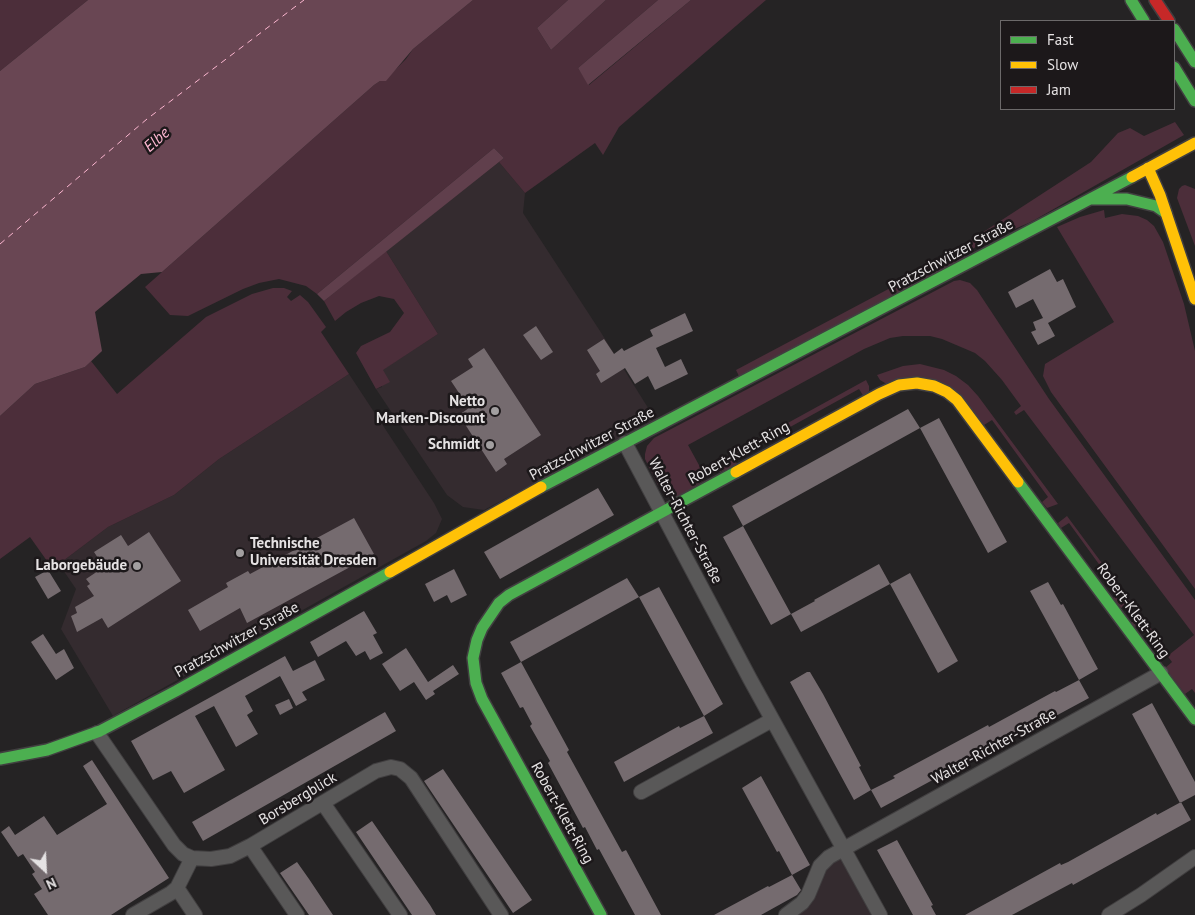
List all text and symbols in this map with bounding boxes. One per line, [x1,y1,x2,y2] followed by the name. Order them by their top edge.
[1000,20,1175,110] legend
[1047,30,1074,49] text: Fast
[1047,55,1078,74] text: Slow
[1047,80,1071,99] text: Jam
[140,123,174,157] water label: Elbe
[885,215,1017,297] street label: Pratzschwitzer Straße
[376,393,485,428] place label: Netto Marken-Discount
[526,403,658,485] street label: Pratzschwitzer Straße
[489,405,501,417] marker: Netto Marken-Discount
[685,418,793,488] street label: Robert-Klett-Ring
[428,436,480,454] place label: Schmidt
[484,439,496,451] marker: Schmidt
[644,455,726,587] street label: Walter-Richter-Straße
[250,535,376,570] place label: Technische Universität Dresden
[234,547,246,559] marker: Technische Universität Dresden
[36,557,127,575] place label: Laborgebäude
[131,560,143,572] marker: Laborgebäude
[1093,560,1173,662] street label: Robert-Klett-Ring
[172,598,302,682] street label: Pratzschwitzer Straße
[929,705,1059,789] street label: Walter-Richter-Straße
[527,759,597,867] street label: Robert-Klett-Ring
[256,769,340,829] street label: Borsbergblick
[20,845,70,895] north arrow
[43,873,59,894] text: N

